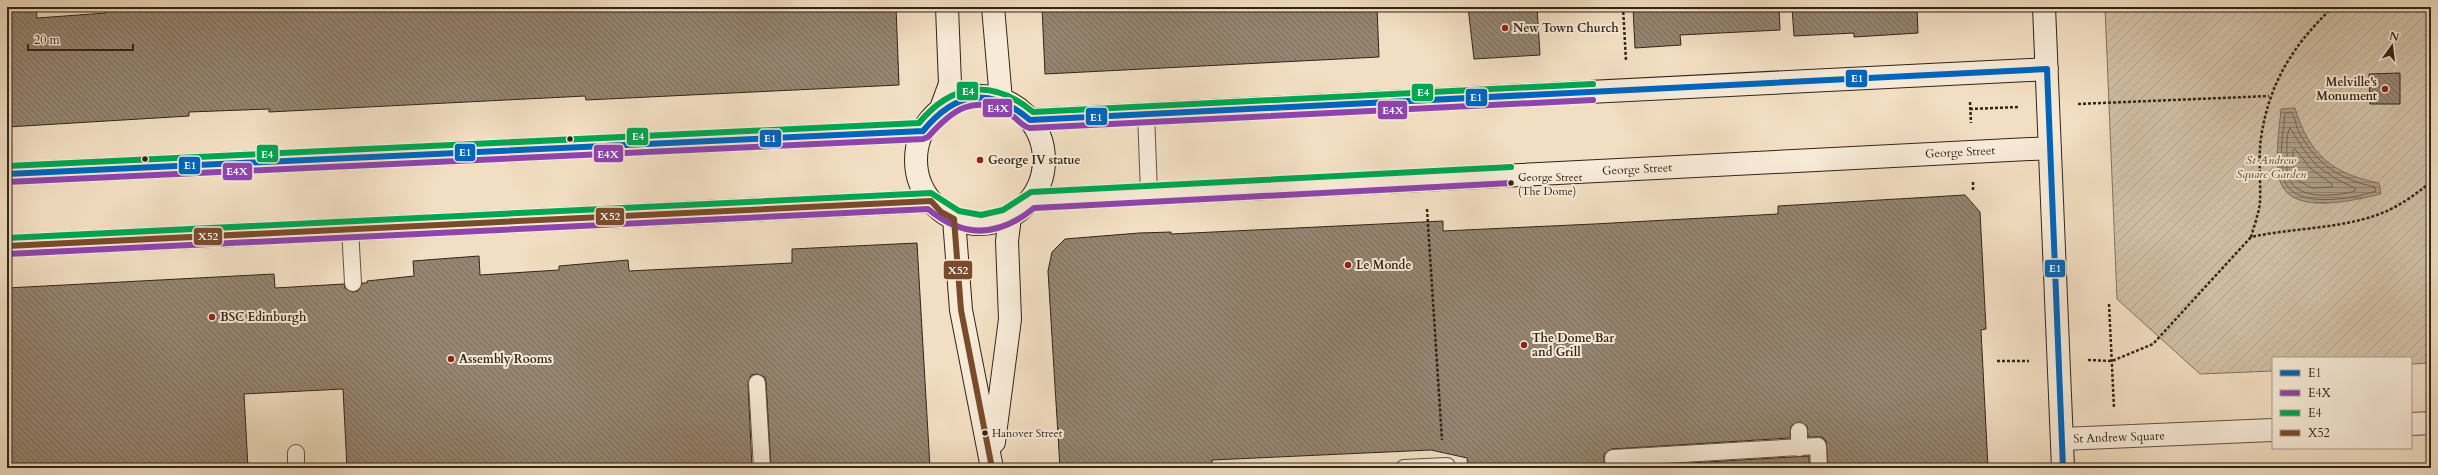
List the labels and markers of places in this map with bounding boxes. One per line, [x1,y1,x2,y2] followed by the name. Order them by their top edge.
[1513,20,1619,36] place label: New Town Church
[1500,23,1510,33] marker: New Town Church
[2316,74,2378,104] place label: Melville's Monument
[2380,84,2390,94] marker: Melville's Monument
[565,134,575,144] unlabelled marker
[988,152,1081,168] place label: George IV statue
[140,154,150,164] unlabelled marker
[975,155,985,165] marker: George IV statue
[1518,170,1583,199] place label: George Street (The Dome)
[1506,178,1516,188] marker: George Street (The Dome)
[1356,257,1411,273] place label: Le Monde
[1343,260,1353,270] marker: Le Monde
[220,309,307,325] place label: BSC Edinburgh
[207,312,217,322] marker: BSC Edinburgh
[1532,330,1614,360] place label: The Dome Bar and Grill
[1519,340,1529,350] marker: The Dome Bar and Grill
[459,351,552,367] place label: Assembly Rooms
[446,354,456,364] marker: Assembly Rooms
[992,426,1063,441] place label: Hanover Street
[980,428,990,438] marker: Hanover Street

